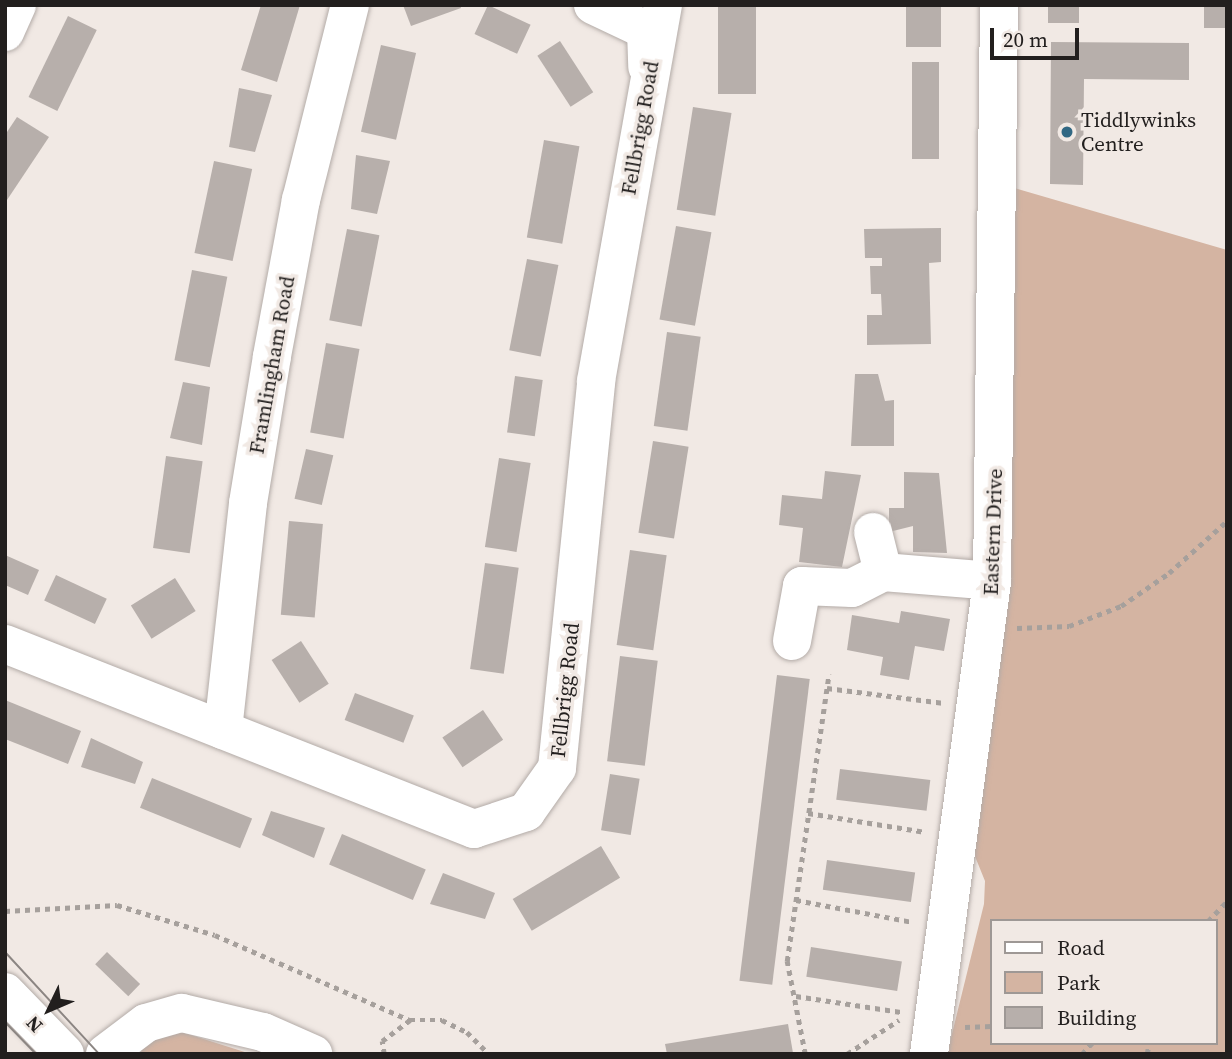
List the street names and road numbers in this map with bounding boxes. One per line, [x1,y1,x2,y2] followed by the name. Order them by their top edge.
[616,59,664,197] street label: Fellbrigg Road
[244,274,300,456] street label: Framlingham Road
[978,468,1008,596] street label: Eastern Drive
[545,621,585,759] street label: Fellbrigg Road

